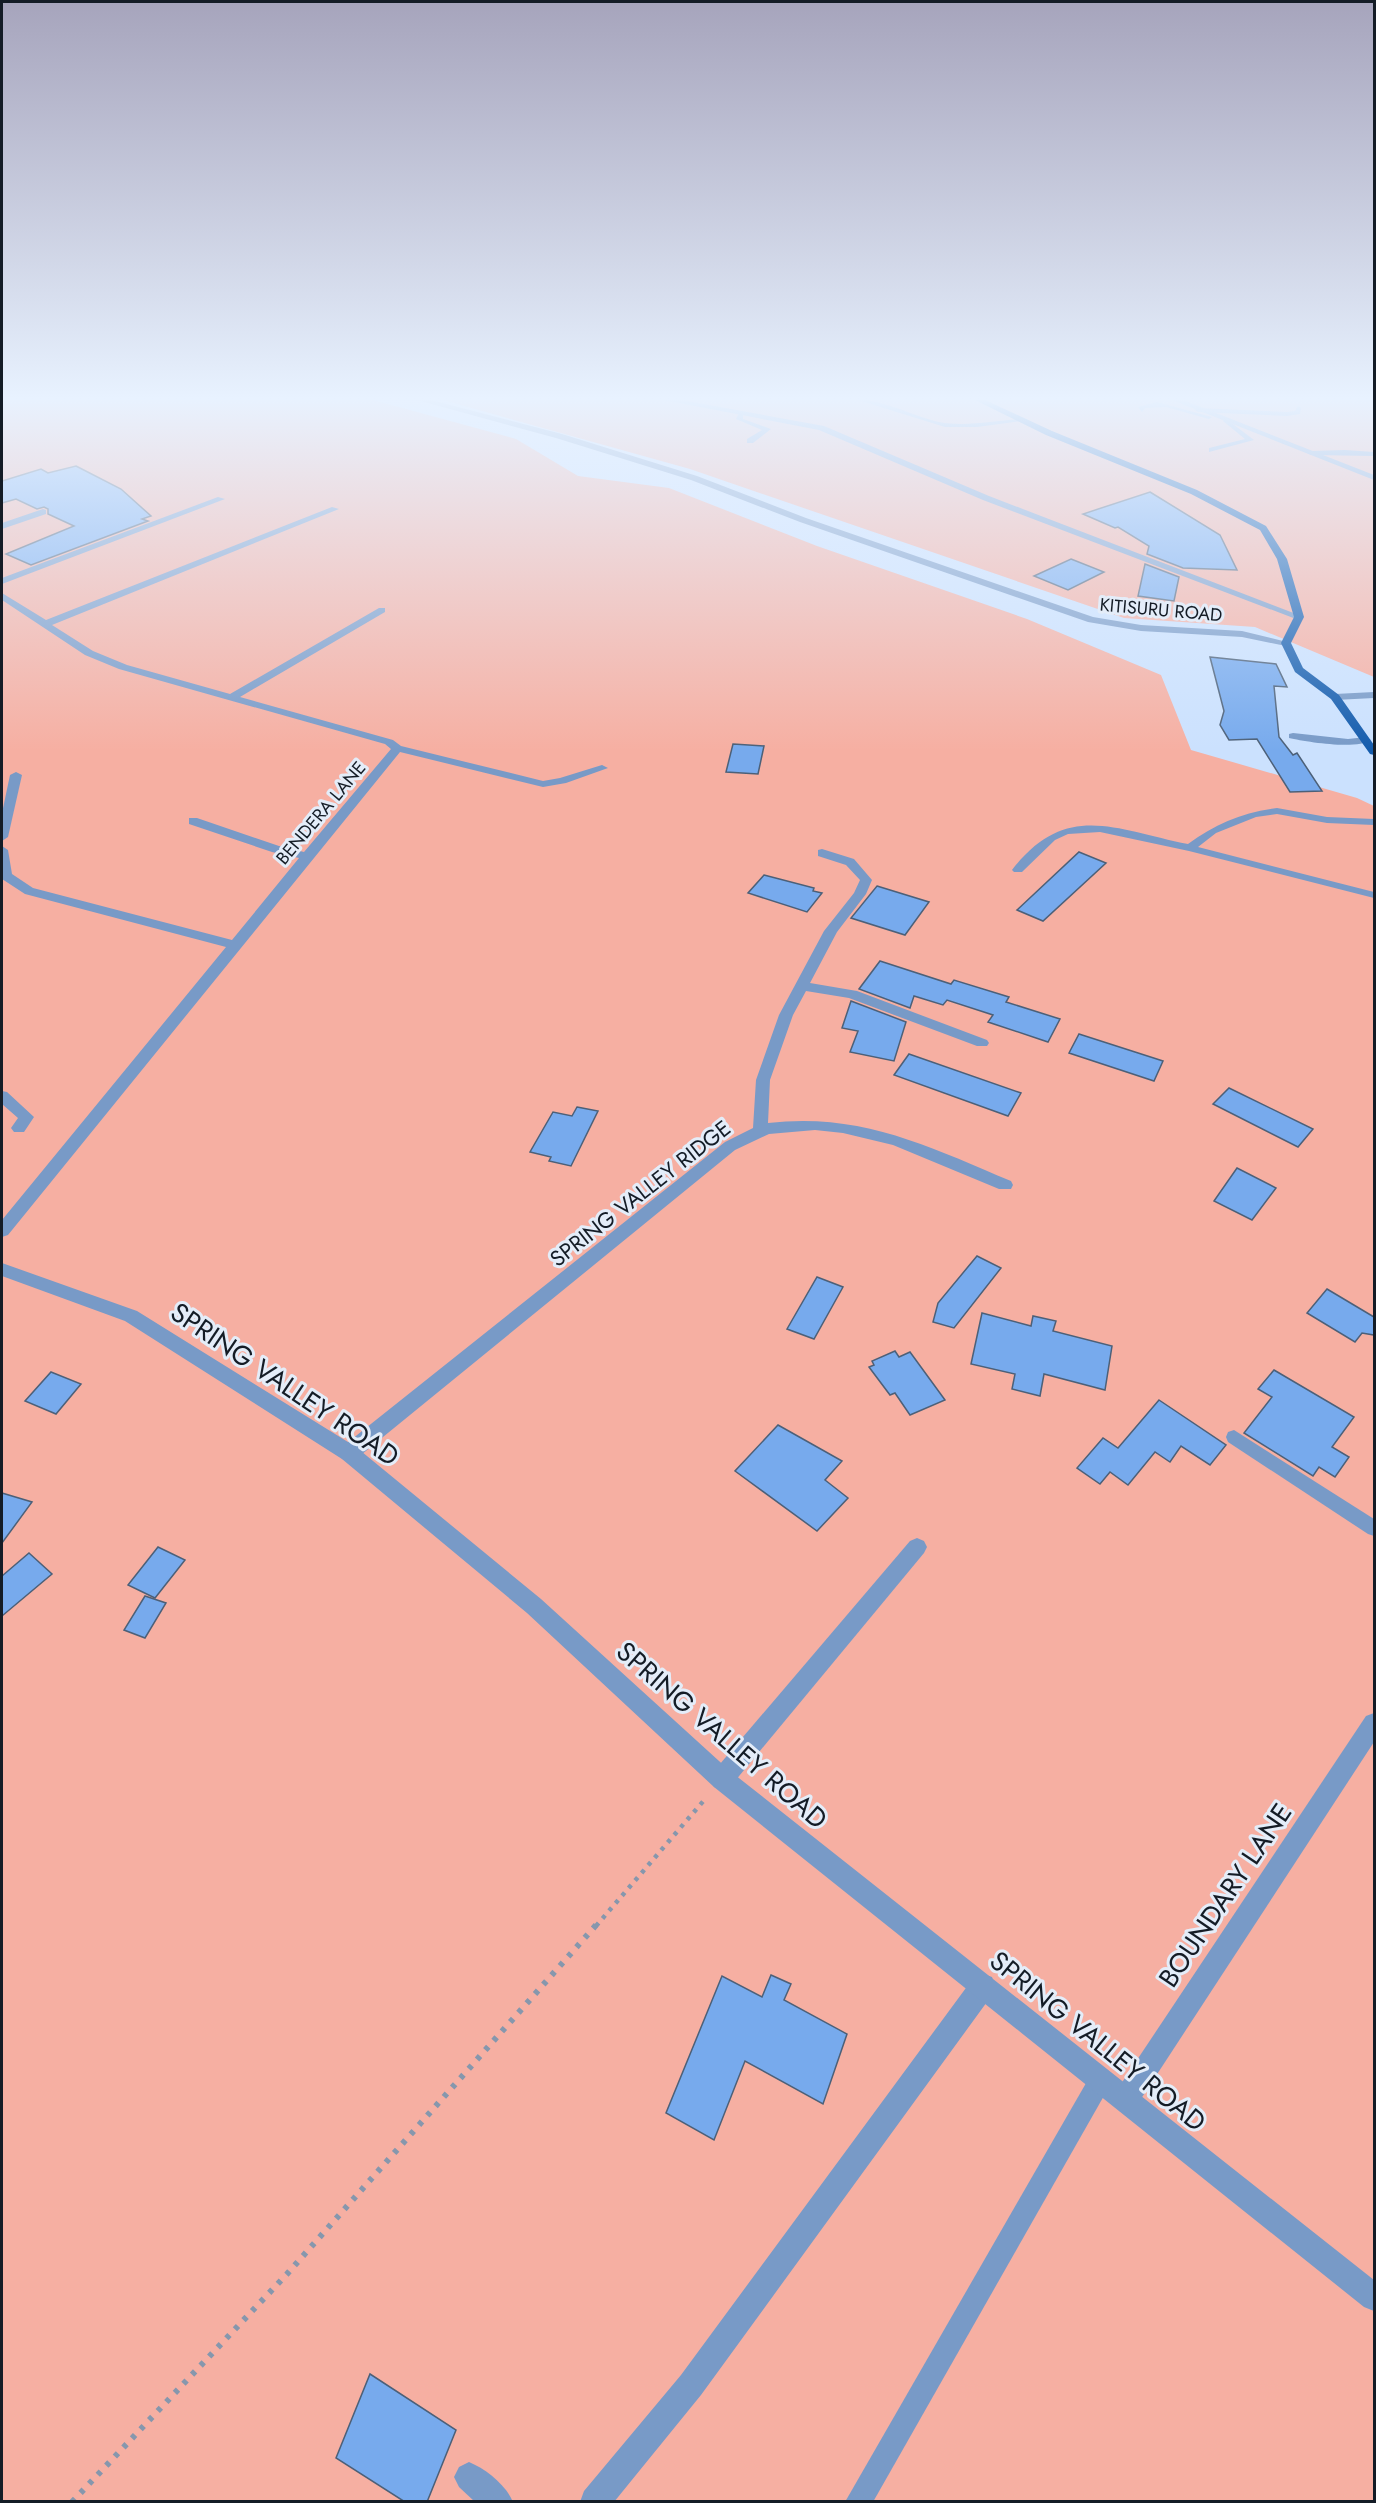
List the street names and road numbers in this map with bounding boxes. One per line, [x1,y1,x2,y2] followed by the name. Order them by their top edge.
[1099,592,1223,628] street label: KITISURU ROAD
[270,756,372,870] street label: BENDERA LANE
[543,1112,737,1274] street label: SPRING VALLEY RIDGE
[163,1293,407,1475] street label: SPRING VALLEY ROAD
[608,1632,836,1838] street label: SPRING VALLEY ROAD
[1149,1795,1301,1995] street label: BOUNDARY LANE
[981,1941,1215,2141] street label: SPRING VALLEY ROAD

